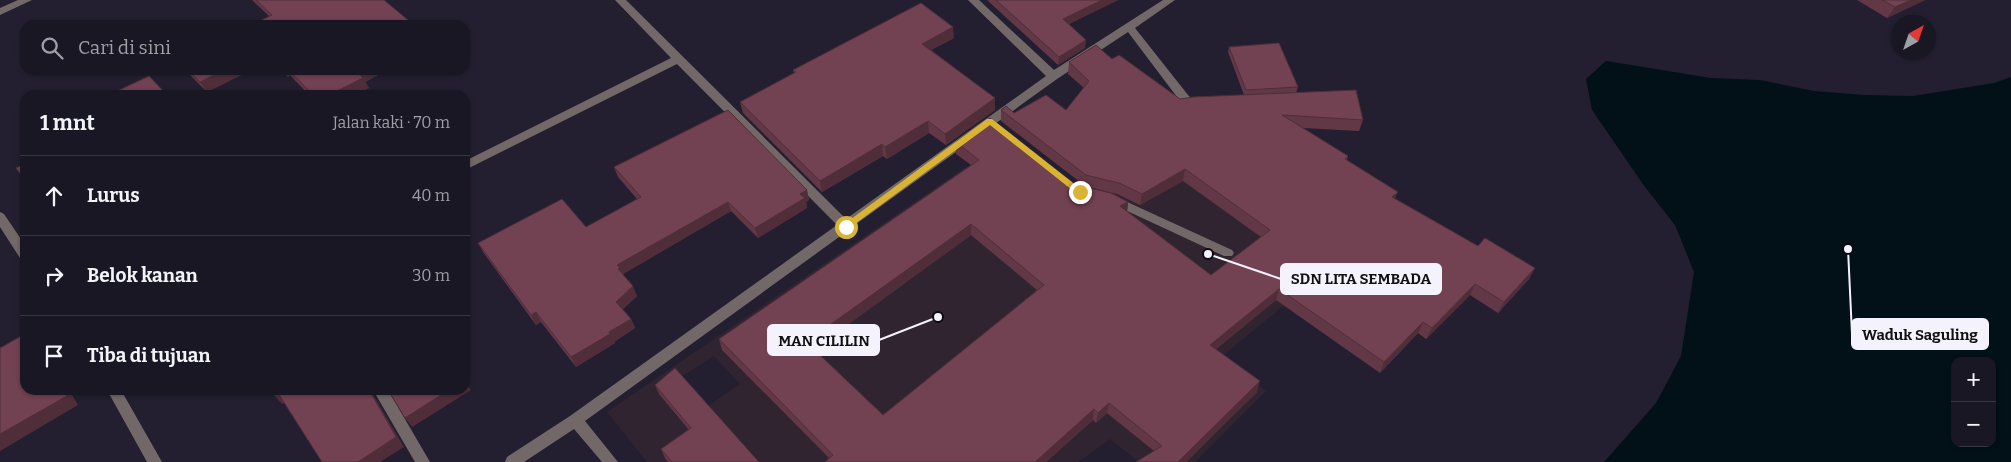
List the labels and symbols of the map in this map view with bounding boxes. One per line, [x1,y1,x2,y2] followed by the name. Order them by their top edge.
[1891,15,1936,60] north arrow
[1069,181,1092,204] route end
[835,216,858,239] route start
[1281,264,1441,294] callout: SDN LITA SEMBADA
[1291,270,1432,288] text: SDN LITA SEMBADA
[1852,319,1988,349] callout: Waduk Saguling
[768,325,879,355] callout: MAN CILILIN
[1862,326,1978,344] text: Waduk Saguling
[778,332,870,350] text: MAN CILILIN

